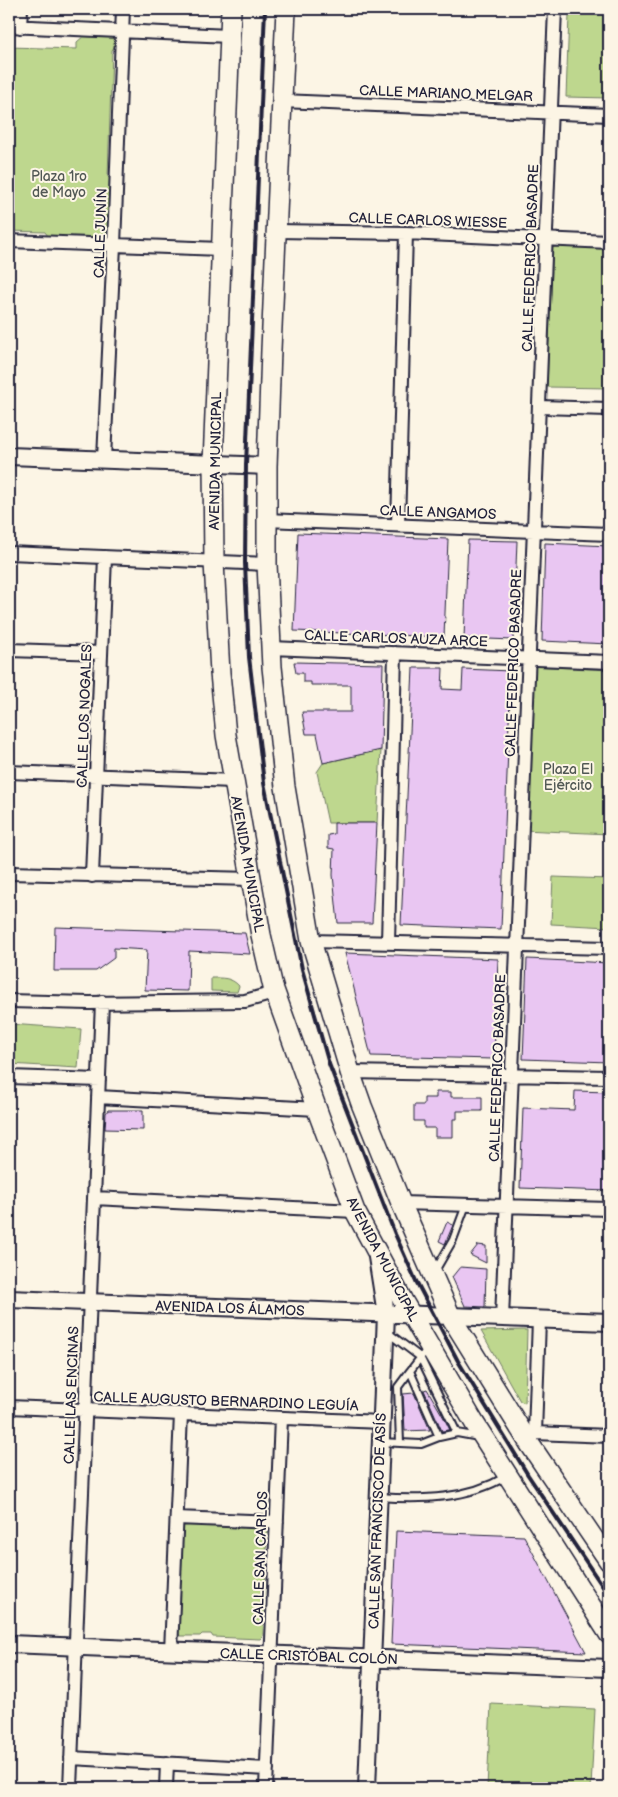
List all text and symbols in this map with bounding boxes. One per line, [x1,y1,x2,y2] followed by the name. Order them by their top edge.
[359,82,533,105] street label: CALLE MARIANO MELGAR
[519,164,542,352] street label: CALLE FEDERICO BASADRE
[31,168,87,201] park label: Plaza 1ro de Mayo
[89,188,111,278] street label: CALLE JUNÍN
[348,209,507,232] street label: CALLE CARLOS WIESSE
[206,392,225,530] street label: AVENIDA MUNICIPAL
[379,502,497,523] street label: CALLE ANGAMOS
[502,569,525,757] street label: CALLE FEDERICO BASADRE
[304,627,488,650] street label: CALLE CARLOS AUZA ARCE
[73,644,96,788] street label: CALLE LOS NOGALES
[543,761,593,794] park label: Plaza El Ejército
[227,795,268,934] street label: AVENIDA MUNICIPAL
[486,974,509,1162] street label: CALLE FEDERICO BASADRE
[343,1194,423,1324] street label: AVENIDA MUNICIPAL
[155,1296,305,1320] street label: AVENIDA LOS ÁLAMOS
[61,1326,82,1464] street label: CALLE LAS ENCINAS
[93,1387,359,1415] street label: CALLE AUGUSTO BERNARDINO LEGUÍA
[364,1413,390,1629] street label: CALLE SAN FRANCISCO DE ASÍS
[250,1491,271,1625] street label: CALLE SAN CARLOS
[220,1644,398,1668] street label: CALLE CRISTÓBAL COLÓN

